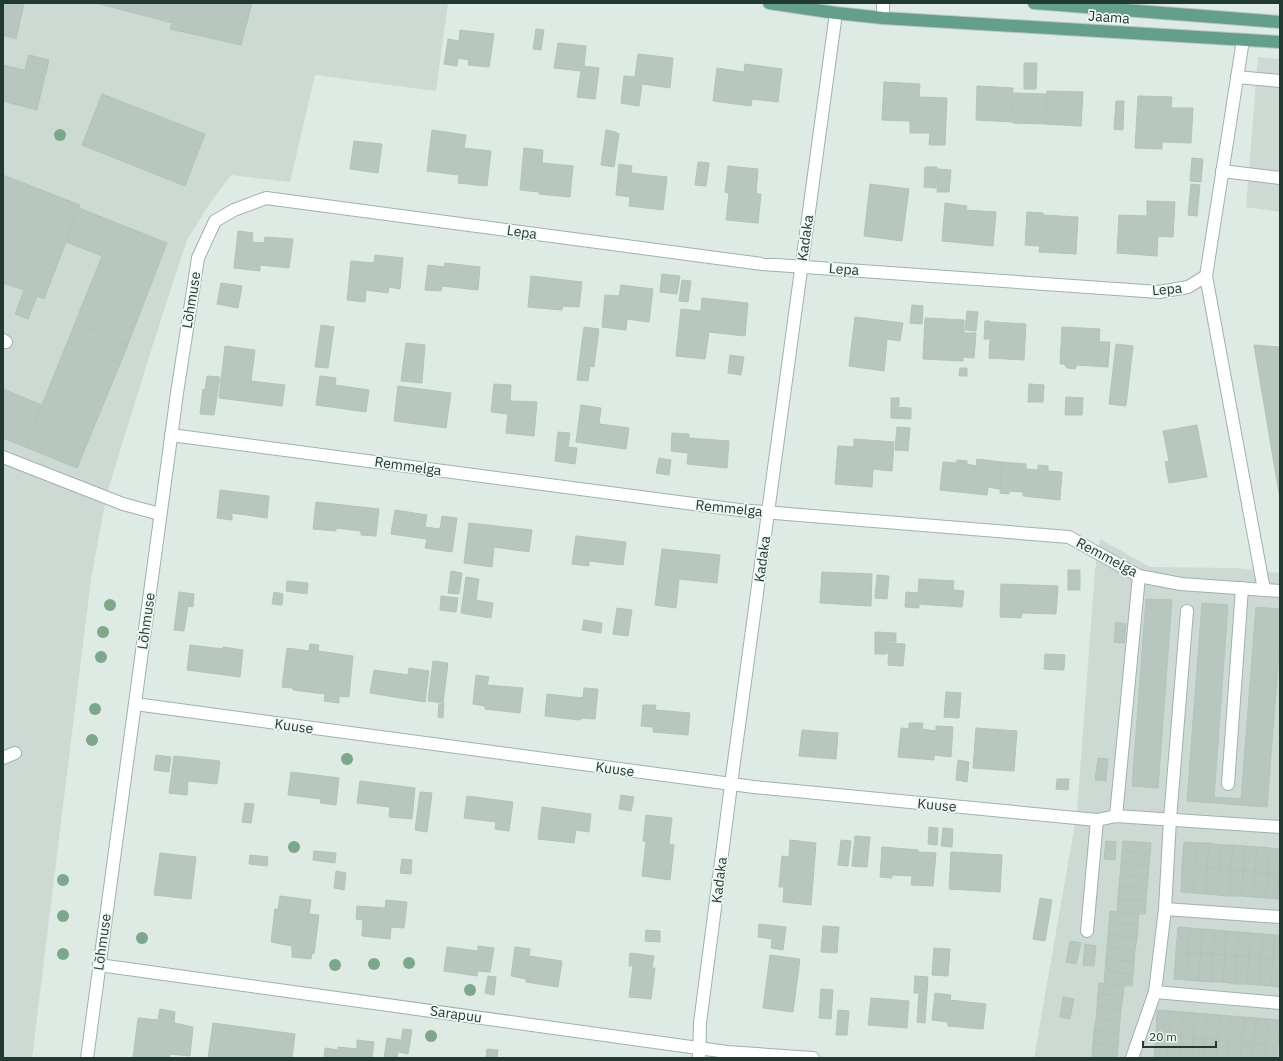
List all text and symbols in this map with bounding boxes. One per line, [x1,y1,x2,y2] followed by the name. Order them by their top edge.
[1088,7,1131,27] street label: Jaama
[793,213,817,262] street label: Kadaka
[506,221,539,243] street label: Lepa
[828,259,860,279] street label: Lepa
[178,270,204,330] street label: Lõhmuse
[1151,279,1183,299] street label: Lepa
[373,452,443,480] street label: Remmelga
[695,496,764,521] street label: Remmelga
[1073,533,1141,581] street label: Remmelga
[750,534,774,583] street label: Kadaka
[133,591,159,651] street label: Lõhmuse
[273,714,315,738] street label: Kuuse
[594,757,636,781] street label: Kuuse
[917,794,958,816] street label: Kuuse
[707,855,731,904] street label: Kadaka
[89,912,115,972] street label: Lõhmuse
[429,1001,483,1027] street label: Sarapuu
[1143,1023,1216,1049] scale bar
[1149,1029,1177,1044] text: 20 m

